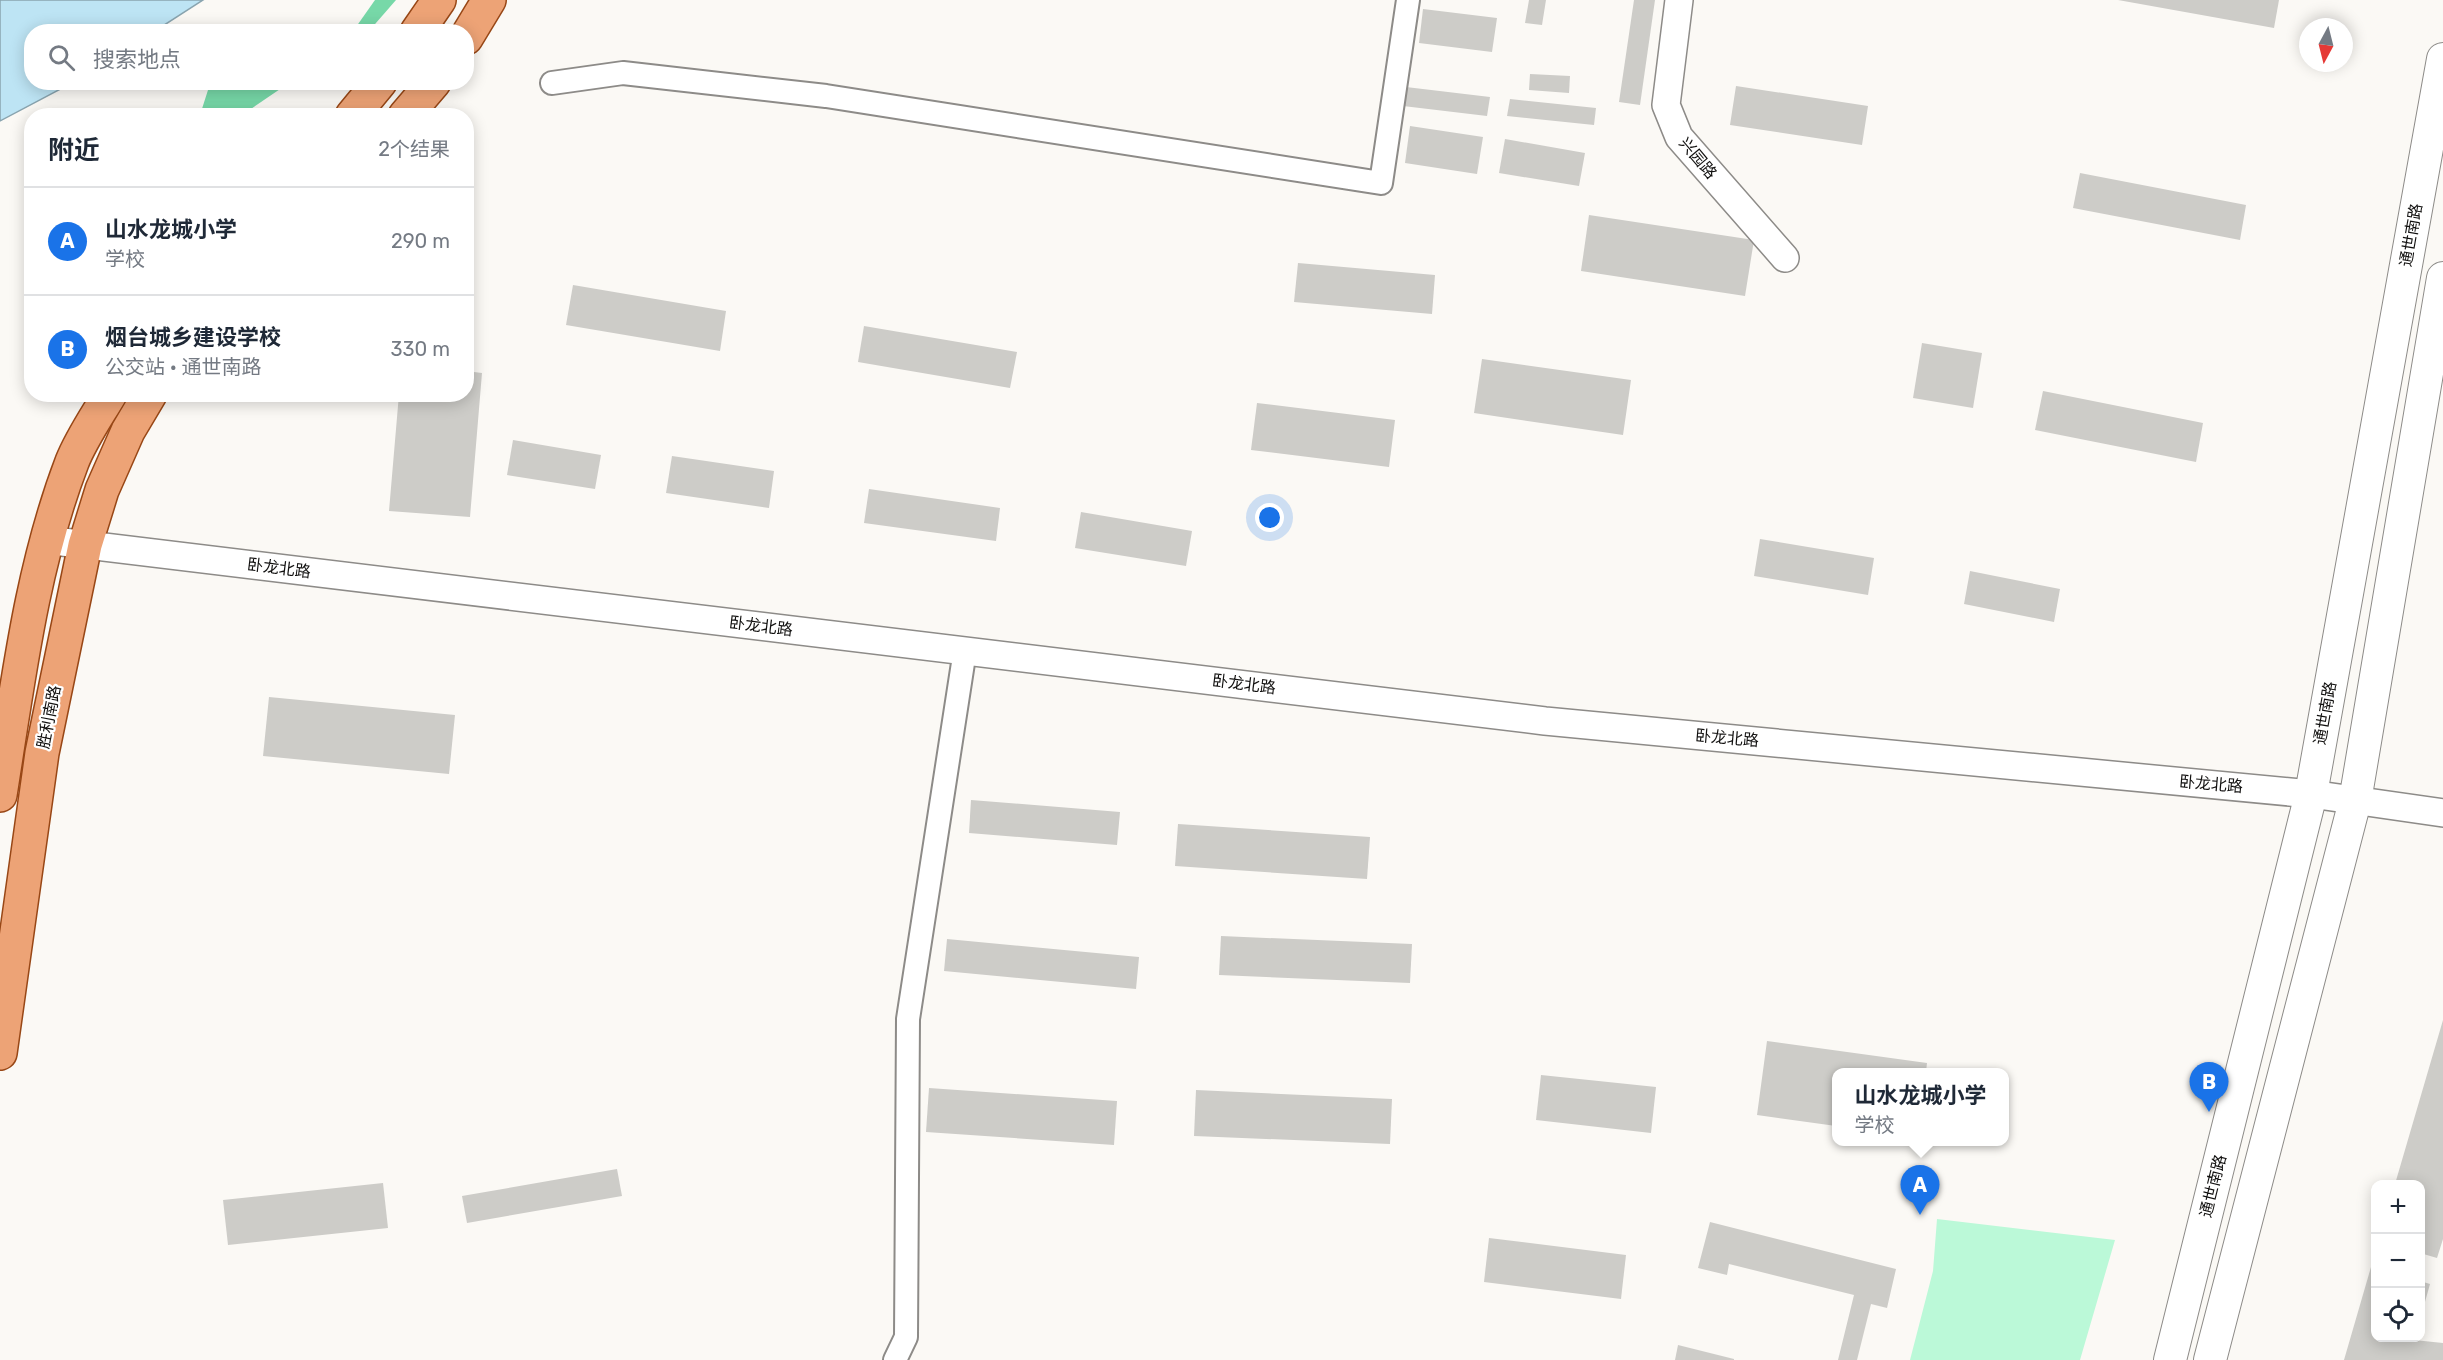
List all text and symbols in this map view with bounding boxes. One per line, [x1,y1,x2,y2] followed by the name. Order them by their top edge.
[2299,18,2353,72] north arrow
[24,24,474,90] search box
[45,41,78,74] icon: search
[93,46,181,73] text: 搜索地点
[1675,134,1721,182] street label: 兴园路
[48,135,100,166] text: 附近
[378,137,450,161] text: 2个结果
[2396,202,2426,268] street label: 通世南路
[105,216,237,243] text: 山水龙城小学
[60,229,75,253] text: A
[391,229,450,253] text: 290 m
[105,247,145,271] text: 学校
[105,324,281,351] text: 烟台城乡建设学校
[60,337,75,361] text: B
[391,337,450,361] text: 330 m
[105,355,261,379] text: 公交站 · 通世南路
[1255,503,1284,532] your location
[246,555,312,581] street label: 卧龙北路
[728,613,794,639] street label: 卧龙北路
[1211,671,1277,697] street label: 卧龙北路
[2310,680,2340,746] street label: 通世南路
[34,684,64,750] street label: 胜利南路
[1694,726,1760,750] street label: 卧龙北路
[2178,772,2244,796] street label: 卧龙北路
[2190,1062,2228,1112] pin: B
[1832,1068,2009,1146] popup
[1854,1082,1987,1109] text: 山水龙城小学
[1854,1113,1894,1137] text: 学校
[2196,1153,2230,1219] street label: 通世南路
[1900,1166,1940,1215] pin: A
[2371,1180,2425,1342] map controls
[2371,1180,2425,1234] button: +
[2371,1234,2425,1288] button: −
[2371,1288,2425,1342] button: locate

